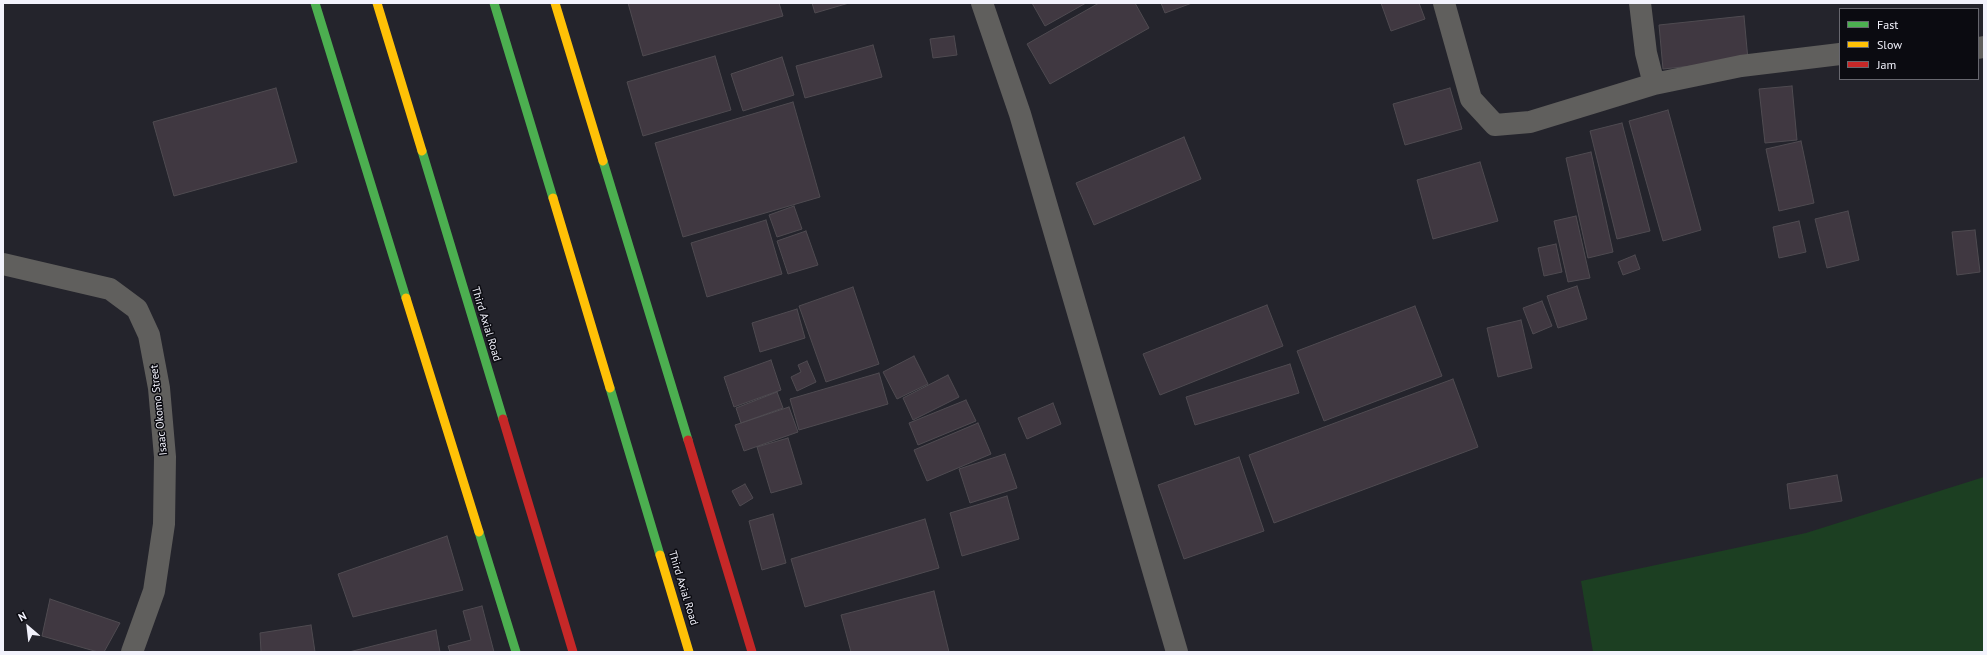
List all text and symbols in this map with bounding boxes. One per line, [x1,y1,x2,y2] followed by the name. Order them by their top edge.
[1839,8,1979,80] legend
[1877,17,1898,32] text: Fast
[1877,37,1902,52] text: Slow
[1877,57,1896,72] text: Jam
[468,285,504,363] street label: Third Axial Road
[148,364,170,456] street label: Isaac Okomo Street
[665,549,701,627] street label: Third Axial Road
[8,607,48,647] north arrow
[16,609,29,624] text: N

